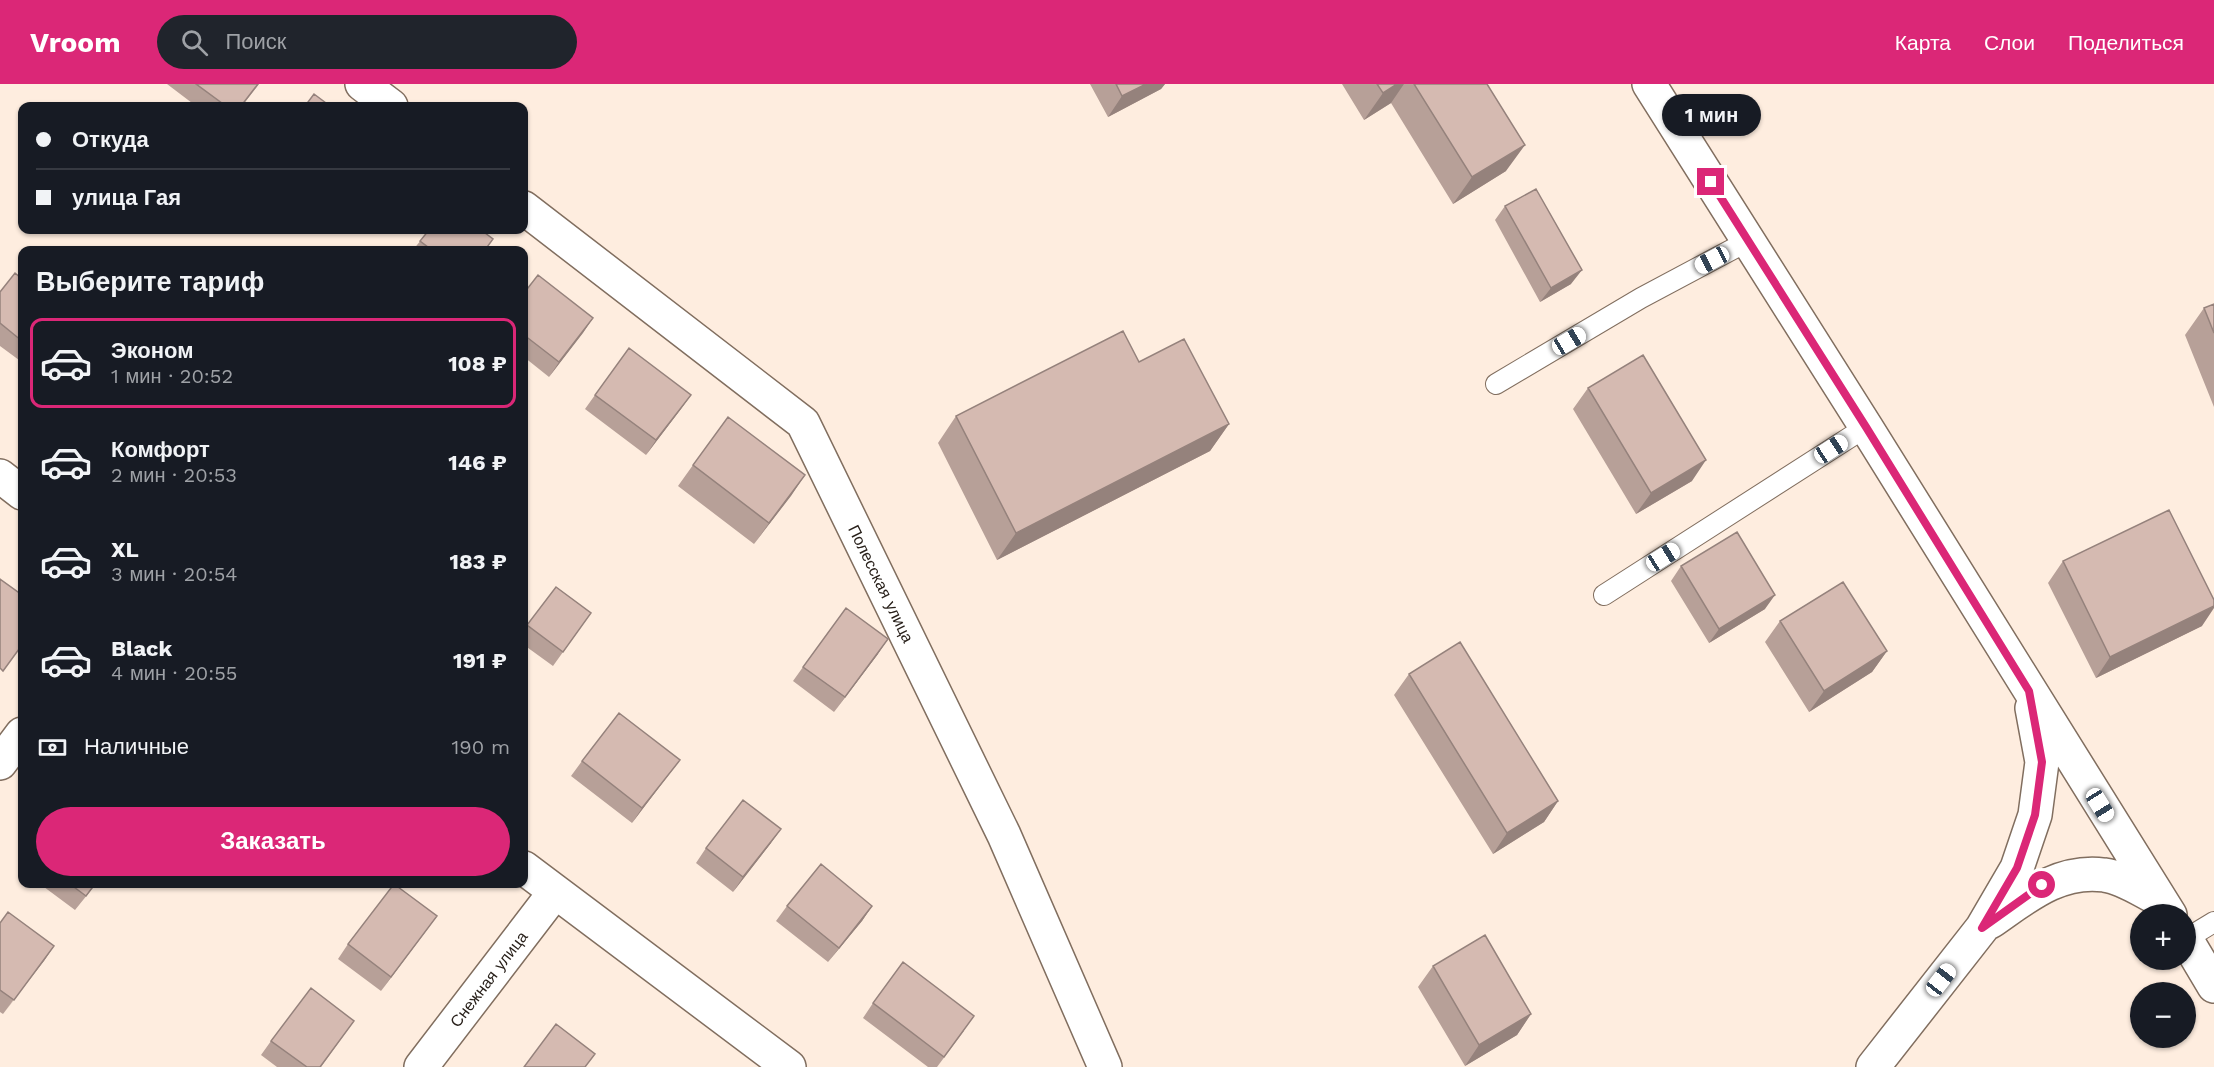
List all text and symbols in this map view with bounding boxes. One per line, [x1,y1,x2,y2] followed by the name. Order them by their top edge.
[157,15,577,69] search box
[30,26,121,59] text: Vroom
[178,26,211,59] icon: search
[226,29,286,54] text: Поиск
[1895,30,1951,55] text: Карта
[1984,30,2035,55] text: Слои
[2068,30,2184,55] text: Поделиться
[1662,95,1760,137] callout: 1 мин
[1685,103,1738,127] text: 1 мин
[72,127,149,152] text: Откуда
[1697,168,1724,195] route end
[72,185,181,210] text: улица Гая
[1692,244,1732,276] car
[36,266,264,298] text: Выберите тариф
[1549,324,1589,358] car
[39,336,93,390] icon: car
[111,338,194,363] text: Эконом
[448,351,507,376] text: 108 ₽
[111,364,233,388] text: 1 мин · 20:52
[1811,432,1851,466] car
[39,435,93,489] icon: car
[111,437,210,462] text: Комфорт
[448,450,507,475] text: 146 ₽
[111,463,237,487] text: 2 мин · 20:53
[844,522,918,646] street label: Полесская улица
[39,534,93,588] icon: car
[111,537,139,562] text: XL
[1643,540,1683,574] car
[449,549,507,574] text: 183 ₽
[111,562,238,586] text: 3 мин · 20:54
[39,633,93,687] icon: car
[111,636,172,661] text: Black
[453,648,507,673] text: 191 ₽
[111,661,237,685] text: 4 мин · 20:55
[36,731,69,764] icon: cash
[84,734,189,759] text: Наличные
[452,735,510,759] text: 190 m
[2083,785,2117,825] car
[36,807,510,876] button: Заказать
[2028,871,2055,898] route start
[2130,904,2196,1048] map controls
[2130,904,2196,970] button: +
[446,927,532,1031] street label: Снежная улица
[1923,960,1959,1000] car
[2130,982,2196,1048] button: −

